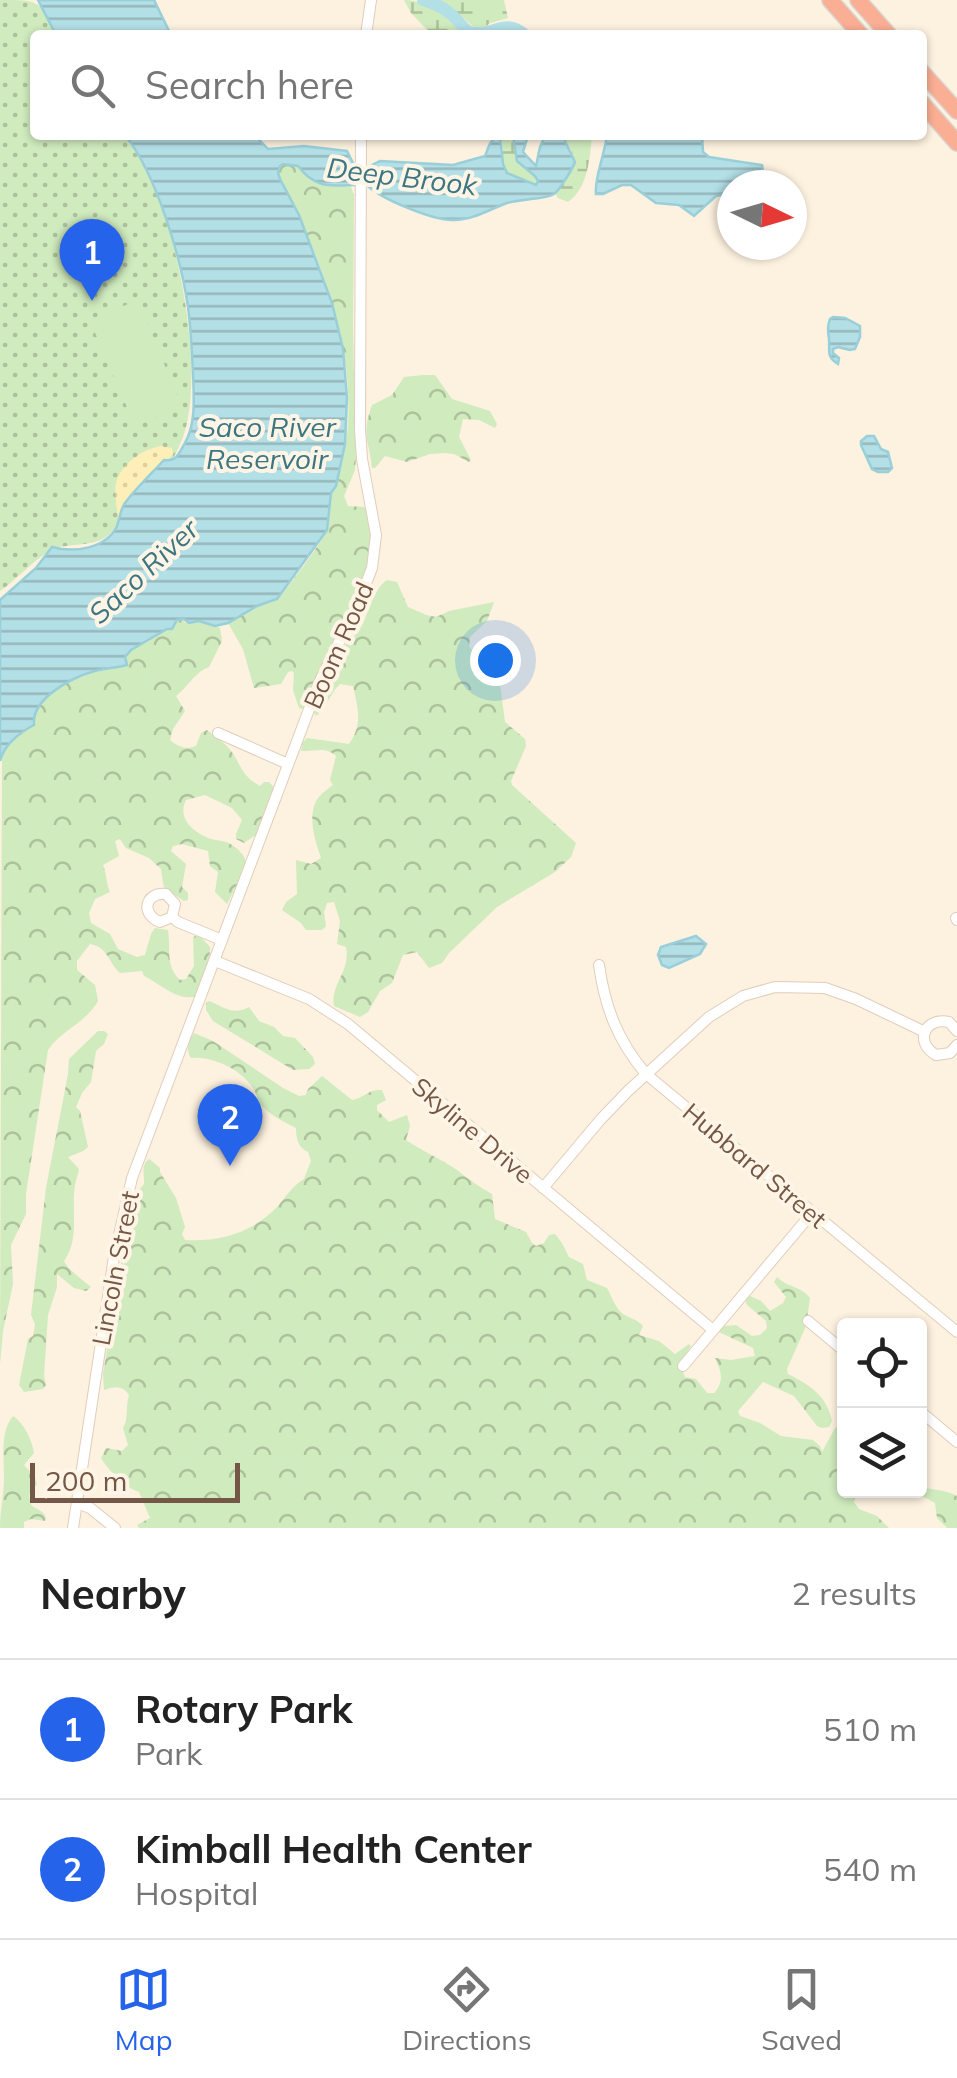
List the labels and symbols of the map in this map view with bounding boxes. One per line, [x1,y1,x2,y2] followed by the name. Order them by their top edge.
[325,149,481,203] water label: Deep Brook
[717,170,807,260] north arrow
[59,218,124,301] pin: 1
[198,409,337,476] water label: Saco River Reservoir
[81,510,206,631] water label: Saco River
[296,577,380,713] street label: Boom Road
[470,635,521,686] your location
[406,1070,540,1190] street label: Skyline Drive
[198,1084,262,1166] pin: 2
[677,1096,833,1234] street label: Hubbard Street
[85,1188,145,1348] street label: Lincoln Street
[30,1458,240,1502] scale bar

